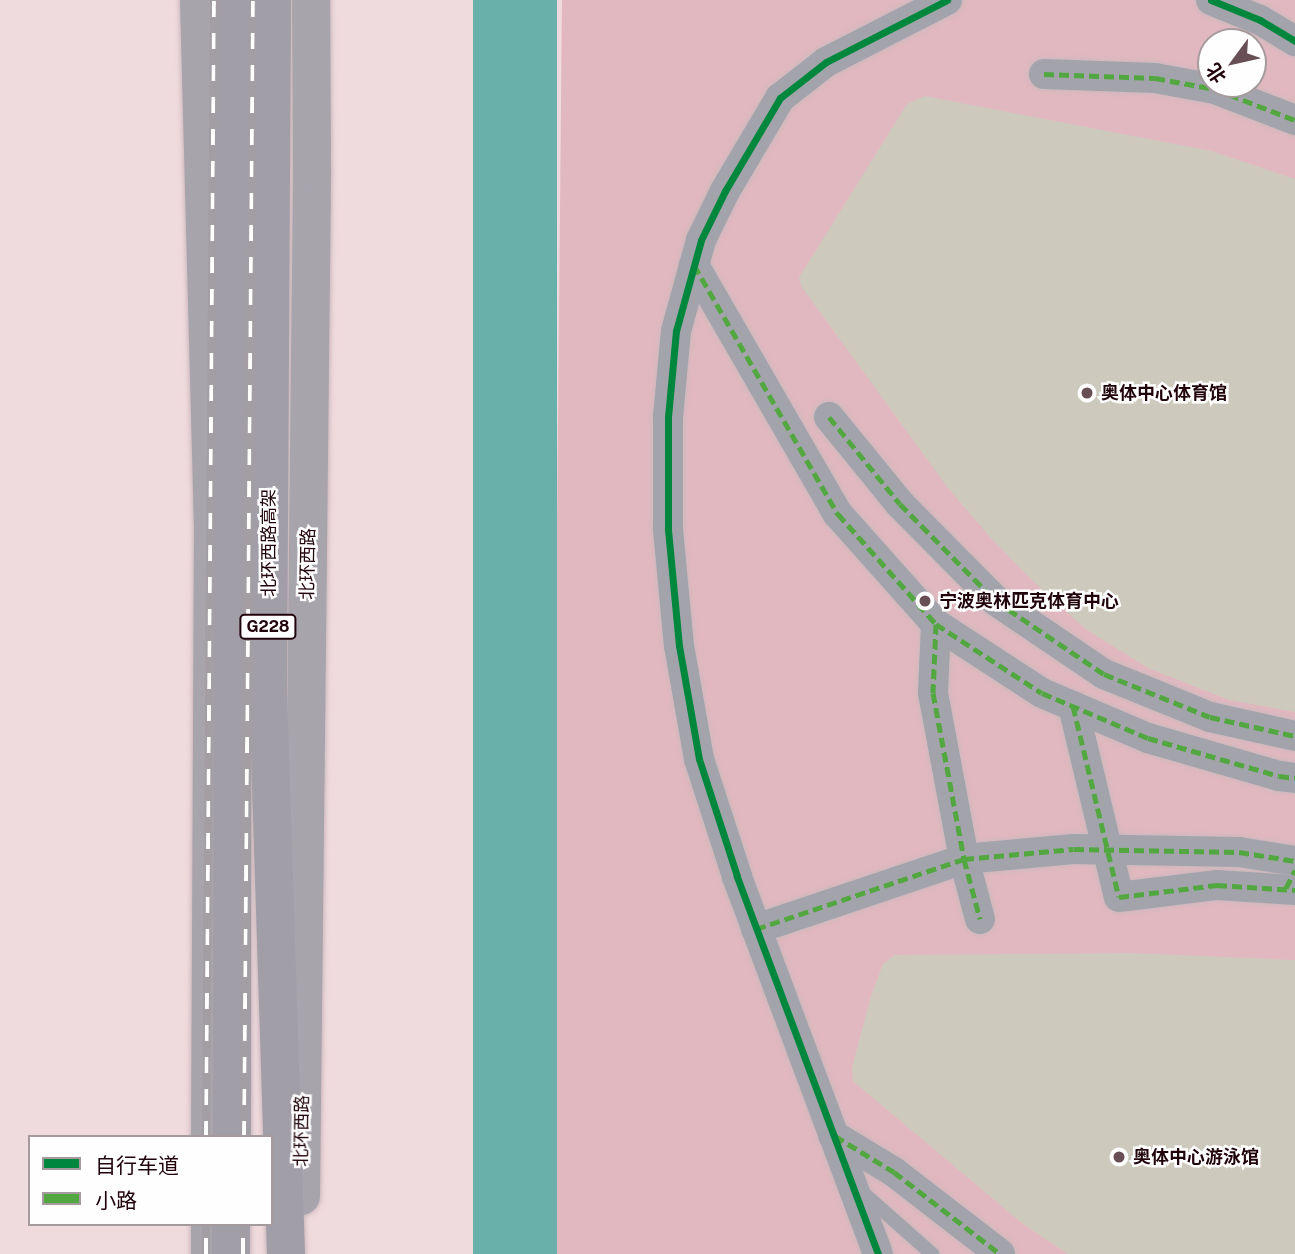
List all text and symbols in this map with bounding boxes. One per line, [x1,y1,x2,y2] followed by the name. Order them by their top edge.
[1197,28,1267,98] north arrow
[1202,59,1230,87] text: 北
[1101,382,1227,404] place label: 奥体中心体育馆
[1079,385,1095,401] marker: 奥体中心体育馆
[258,489,280,597] street label: 北环西路高架
[297,528,319,600] street label: 北环西路
[939,590,1119,612] place label: 宁波奥林匹克体育中心
[917,593,933,609] marker: 宁波奥林匹克体育中心
[238,614,298,640] road number: G228
[291,1095,313,1167] street label: 北环西路
[28,1135,273,1226] legend
[1133,1146,1259,1168] place label: 奥体中心游泳馆
[1111,1149,1127,1165] marker: 奥体中心游泳馆
[95,1153,179,1178] text: 自行车道
[95,1188,137,1213] text: 小路

